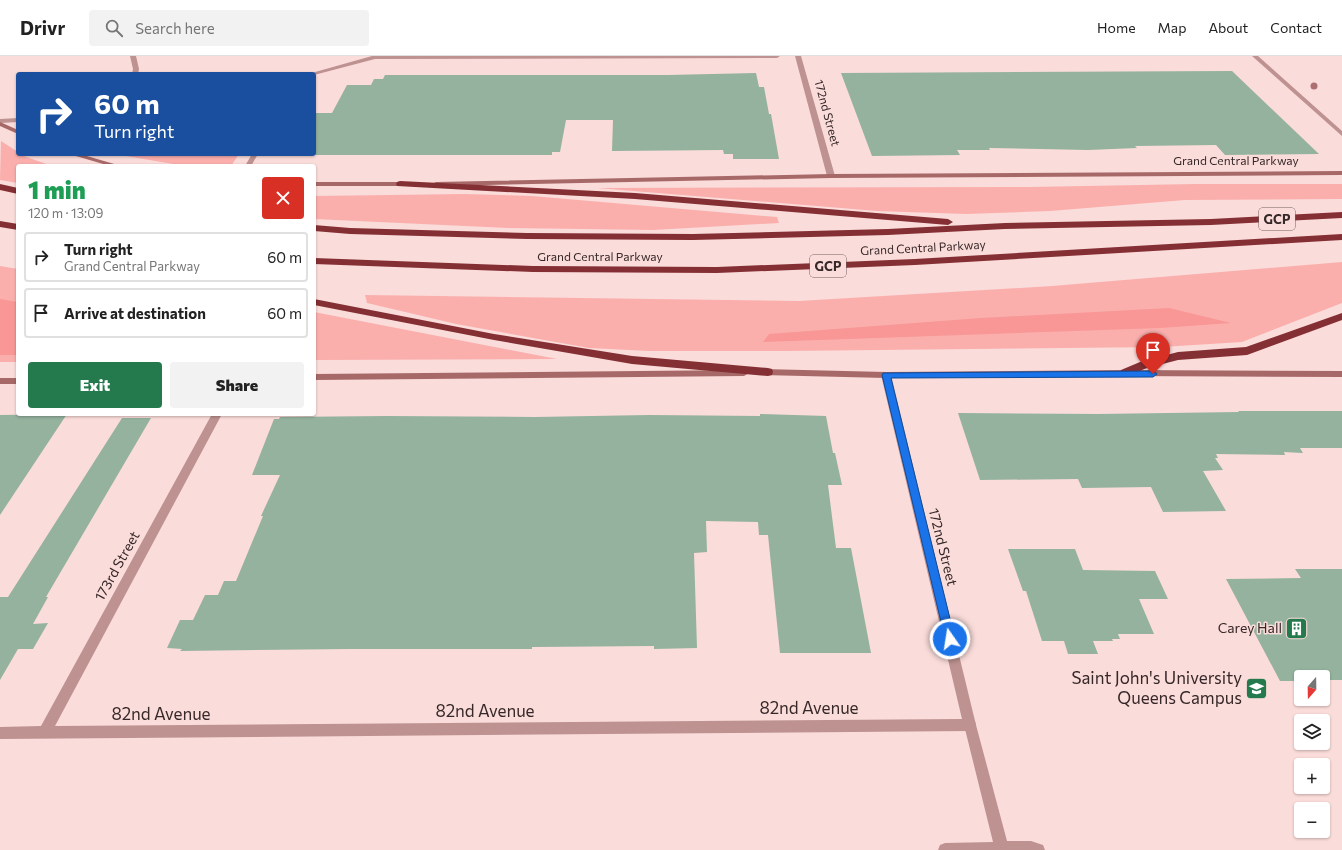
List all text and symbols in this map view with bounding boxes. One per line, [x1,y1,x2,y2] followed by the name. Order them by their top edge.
[89,10,369,46] search box
[20,16,65,39] text: Drivr
[103,17,125,39] icon: search
[135,19,215,37] text: Search here
[1097,19,1136,36] text: Home
[1158,19,1186,36] text: Map
[1208,19,1248,36] text: About
[1270,19,1322,36] text: Contact
[812,78,844,148] street label: 172nd Street
[94,86,160,120] text: 60 m
[28,88,80,140] icon: right
[94,120,174,142] text: Turn right
[1173,153,1299,167] street label: Grand Central Parkway
[28,175,86,204] text: 1 min
[262,177,304,219] button: close
[28,205,104,221] text: 120 m · 13:09
[1259,208,1295,230] road number: GCP
[860,237,986,257] street label: Grand Central Parkway
[64,240,133,258] text: Turn right
[30,246,52,268] icon: right
[267,248,302,266] text: 60 m
[537,249,663,263] street label: Grand Central Parkway
[810,255,846,277] road number: GCP
[64,258,200,274] text: Grand Central Parkway
[30,302,52,324] icon: arrive
[64,304,206,322] text: Arrive at destination
[267,304,302,322] text: 60 m
[1136,333,1170,374] pin
[1142,339,1164,361] icon: arrive
[28,362,162,408] button: Exit
[170,362,304,408] button: Share
[926,506,961,588] street label: 172nd Street
[90,528,143,604] street label: 173rd Street
[1284,615,1310,641] building icon: Carey Hall
[929,618,971,660] position arrow
[1218,619,1282,636] place label: Carey Hall
[1072,667,1242,708] place label: Saint John's University Queens Campus
[1294,670,1330,706] north arrow
[1294,670,1330,838] map controls
[1244,675,1270,701] school or university icon: Saint John's University Queens Campus
[759,697,859,718] street label: 82nd Avenue
[435,700,535,721] street label: 82nd Avenue
[111,703,211,724] street label: 82nd Avenue
[1294,714,1330,750] button: layers
[1294,758,1330,794] button: +
[1294,802,1330,838] button: −

